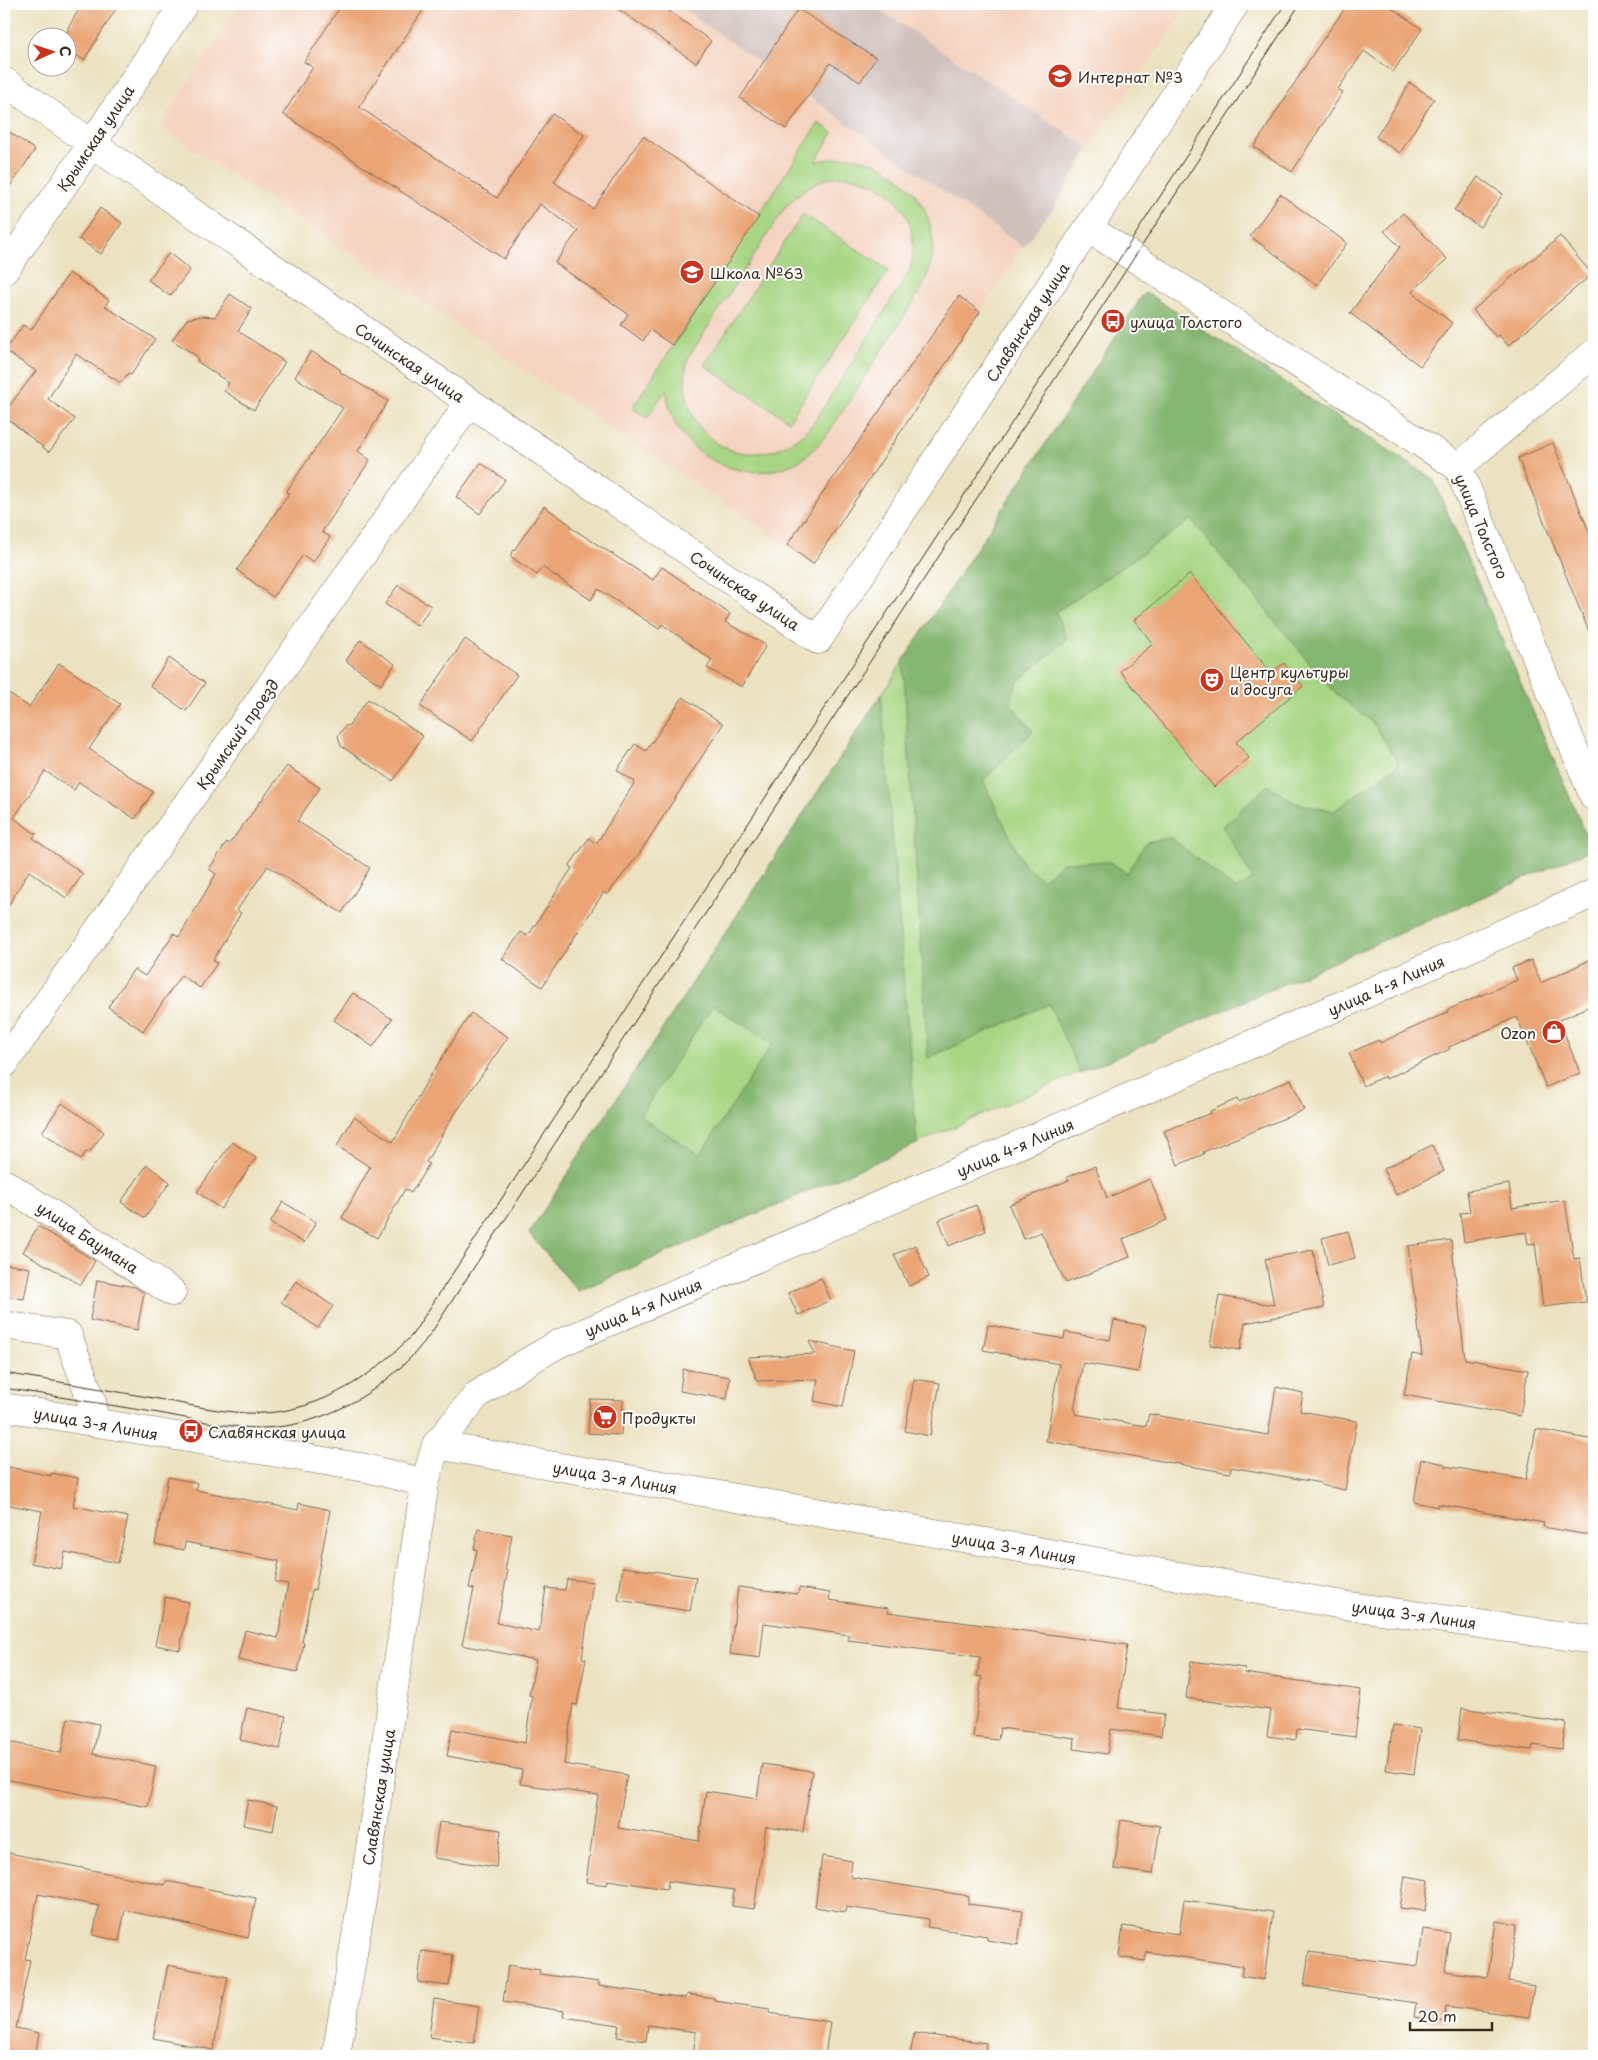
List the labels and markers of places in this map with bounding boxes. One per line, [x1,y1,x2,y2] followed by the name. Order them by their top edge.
[1047,63,1073,89] school or university icon: Интернат №3
[1078,65,1183,88] place label: Интернат №3
[679,259,705,285] school or university icon: Школа №63
[710,261,803,284] place label: Школа №63
[1100,308,1126,334] bus stop icon: улица Толстого
[1130,310,1242,333] place label: улица Толстого
[1230,660,1349,700] place label: Центр культуры и досуга
[1199,667,1225,693] theatre icon: Центр культуры и досуга
[1541,1019,1567,1045] shop icon: Ozon
[1500,1021,1536,1044] place label: Ozon
[592,1404,618,1430] supermarket icon: Продукты
[622,1406,696,1429] place label: Продукты
[178,1418,204,1444] bus stop icon: Славянская улица
[208,1420,347,1443] place label: Славянская улица

